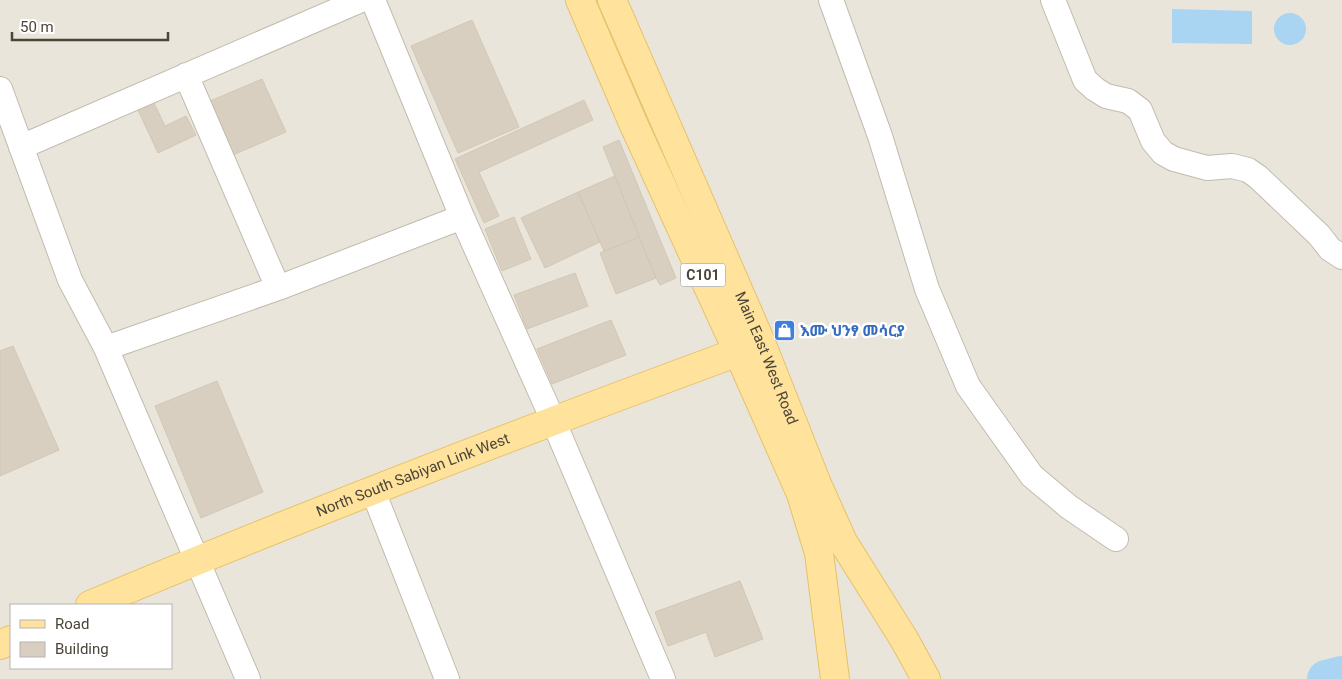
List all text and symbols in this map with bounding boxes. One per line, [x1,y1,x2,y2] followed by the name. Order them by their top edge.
[12,10,169,42] scale bar
[20,18,54,36] text: 50 m
[680,264,726,286] road number: C101
[731,289,802,427] street label: Main East West Road
[772,319,796,343] shop icon: እሙ ህንፃ መሳርያ
[800,322,905,340] place label: እሙ ህንፃ መሳርያ
[314,429,512,521] street label: North South Sabiyan Link West
[10,604,172,669] legend
[55,615,89,633] text: Road
[55,640,109,658] text: Building

